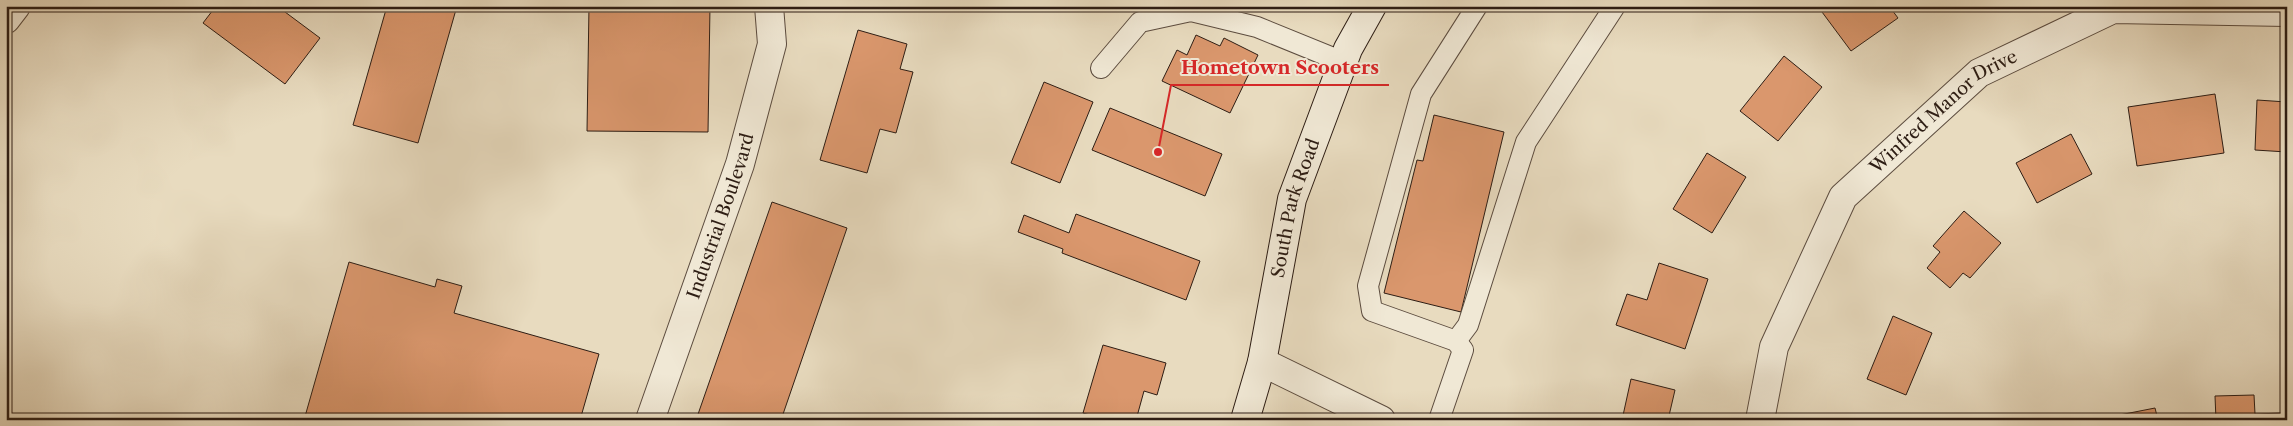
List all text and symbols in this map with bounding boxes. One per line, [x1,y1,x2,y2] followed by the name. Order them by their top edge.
[1864,45,2021,179] street label: Winfred Manor Drive
[1171,51,1389,85] callout: Hometown Scooters
[1181,56,1379,79] text: Hometown Scooters
[682,131,759,302] street label: Industrial Boulevard
[1267,136,1325,280] street label: South Park Road

